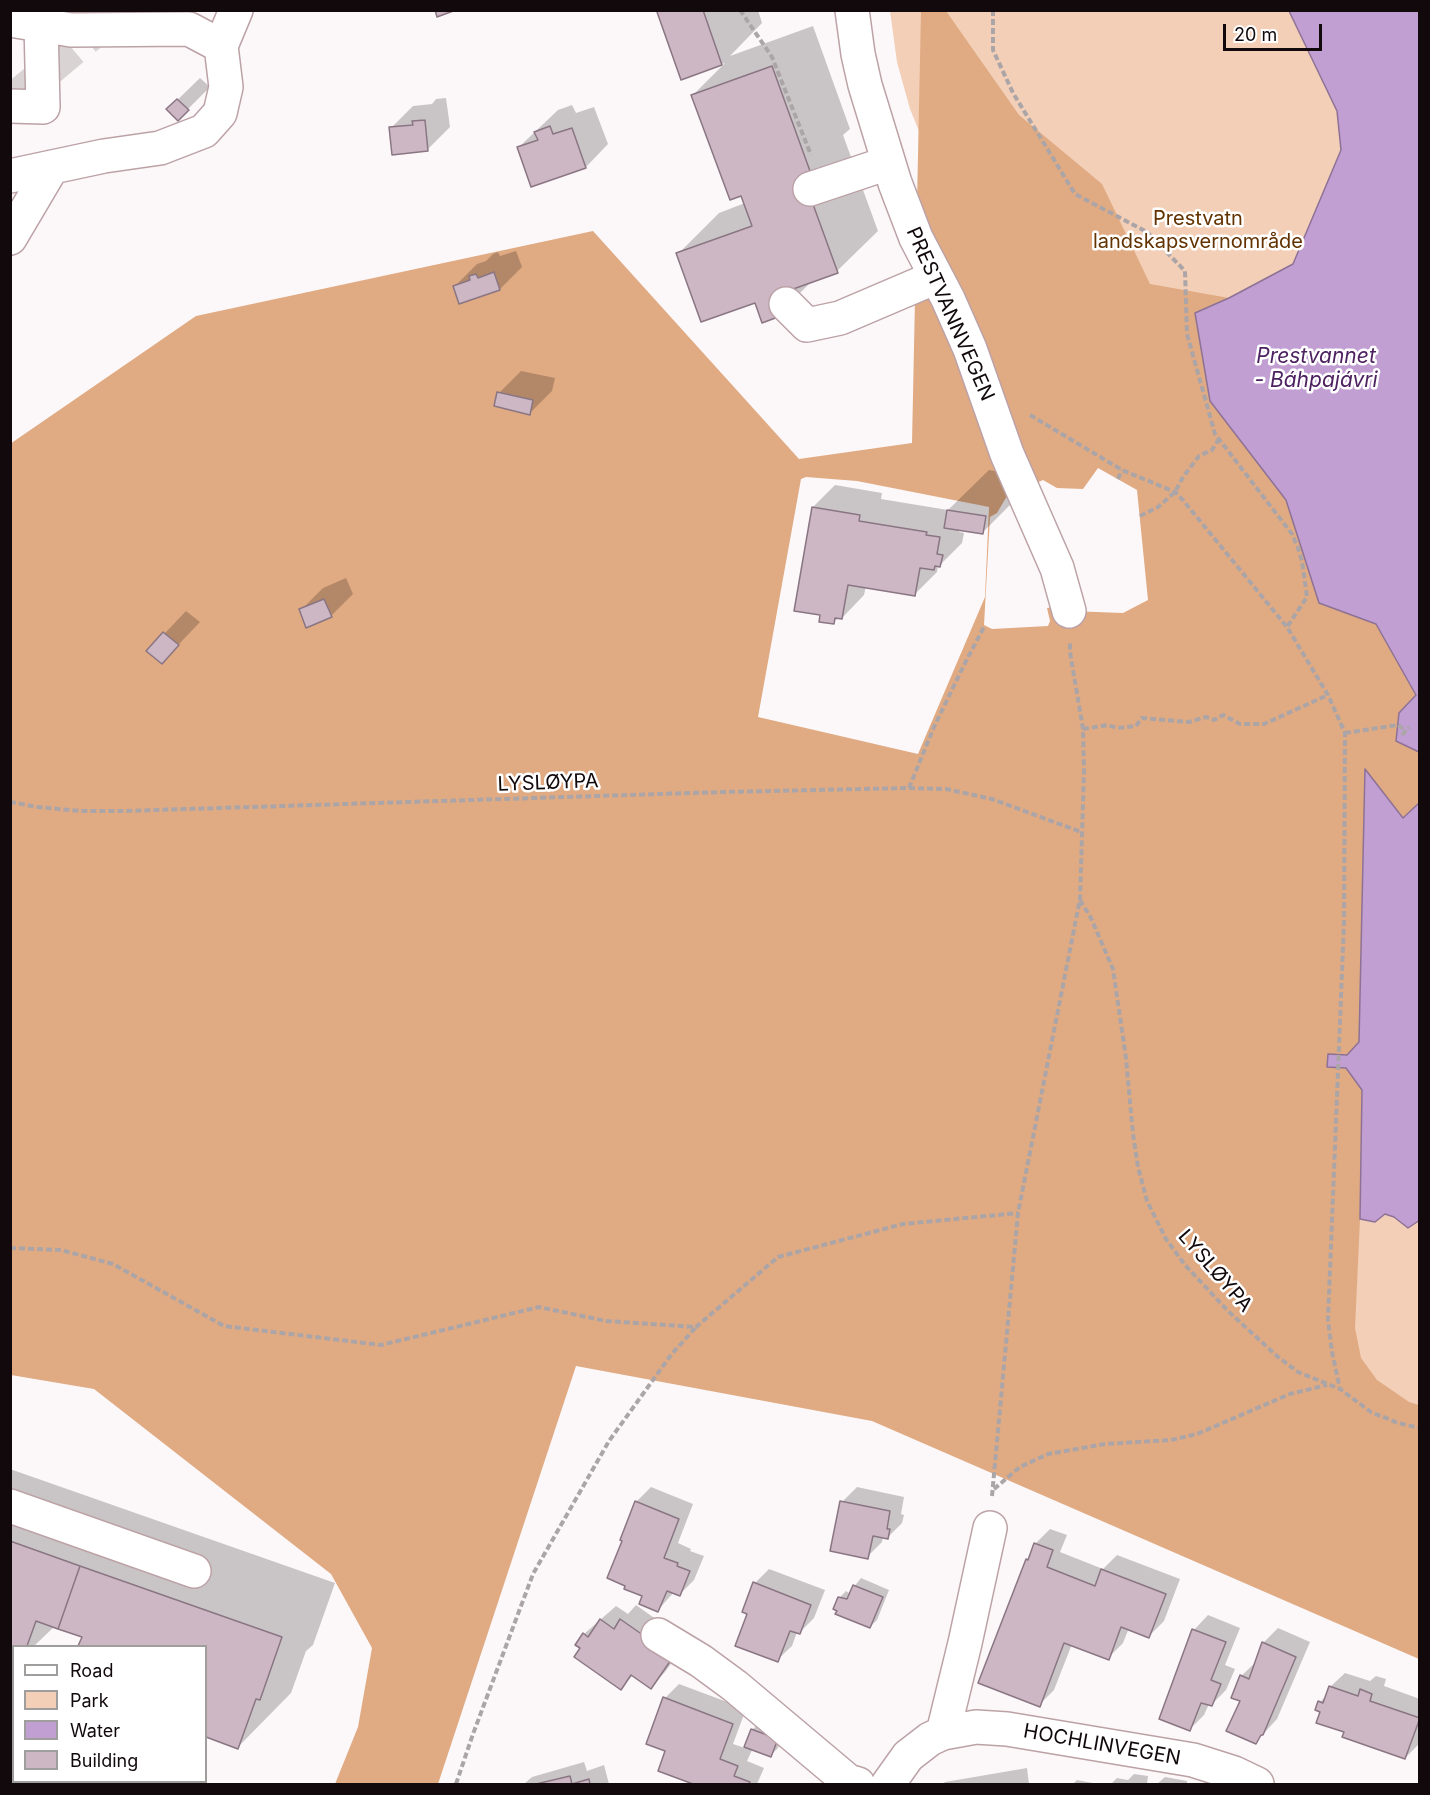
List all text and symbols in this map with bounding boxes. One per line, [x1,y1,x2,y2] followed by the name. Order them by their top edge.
[1226,12,1325,50] scale bar
[1234,24,1277,45] text: 20 m
[1093,207,1303,254] park label: Prestvatn landskapsvernområde
[901,223,999,405] street label: PRESTVANNVEGEN
[1254,344,1378,394] water label: Prestvannet - Báhpajávri
[497,769,599,797] street label: LYSLØYPA
[1173,1225,1257,1317] street label: LYSLØYPA
[12,1645,207,1783] legend
[70,1660,113,1681] text: Road
[70,1690,109,1711] text: Park
[1022,1719,1182,1771] street label: HOCHLINVEGEN
[70,1720,120,1741] text: Water
[70,1750,138,1771] text: Building

